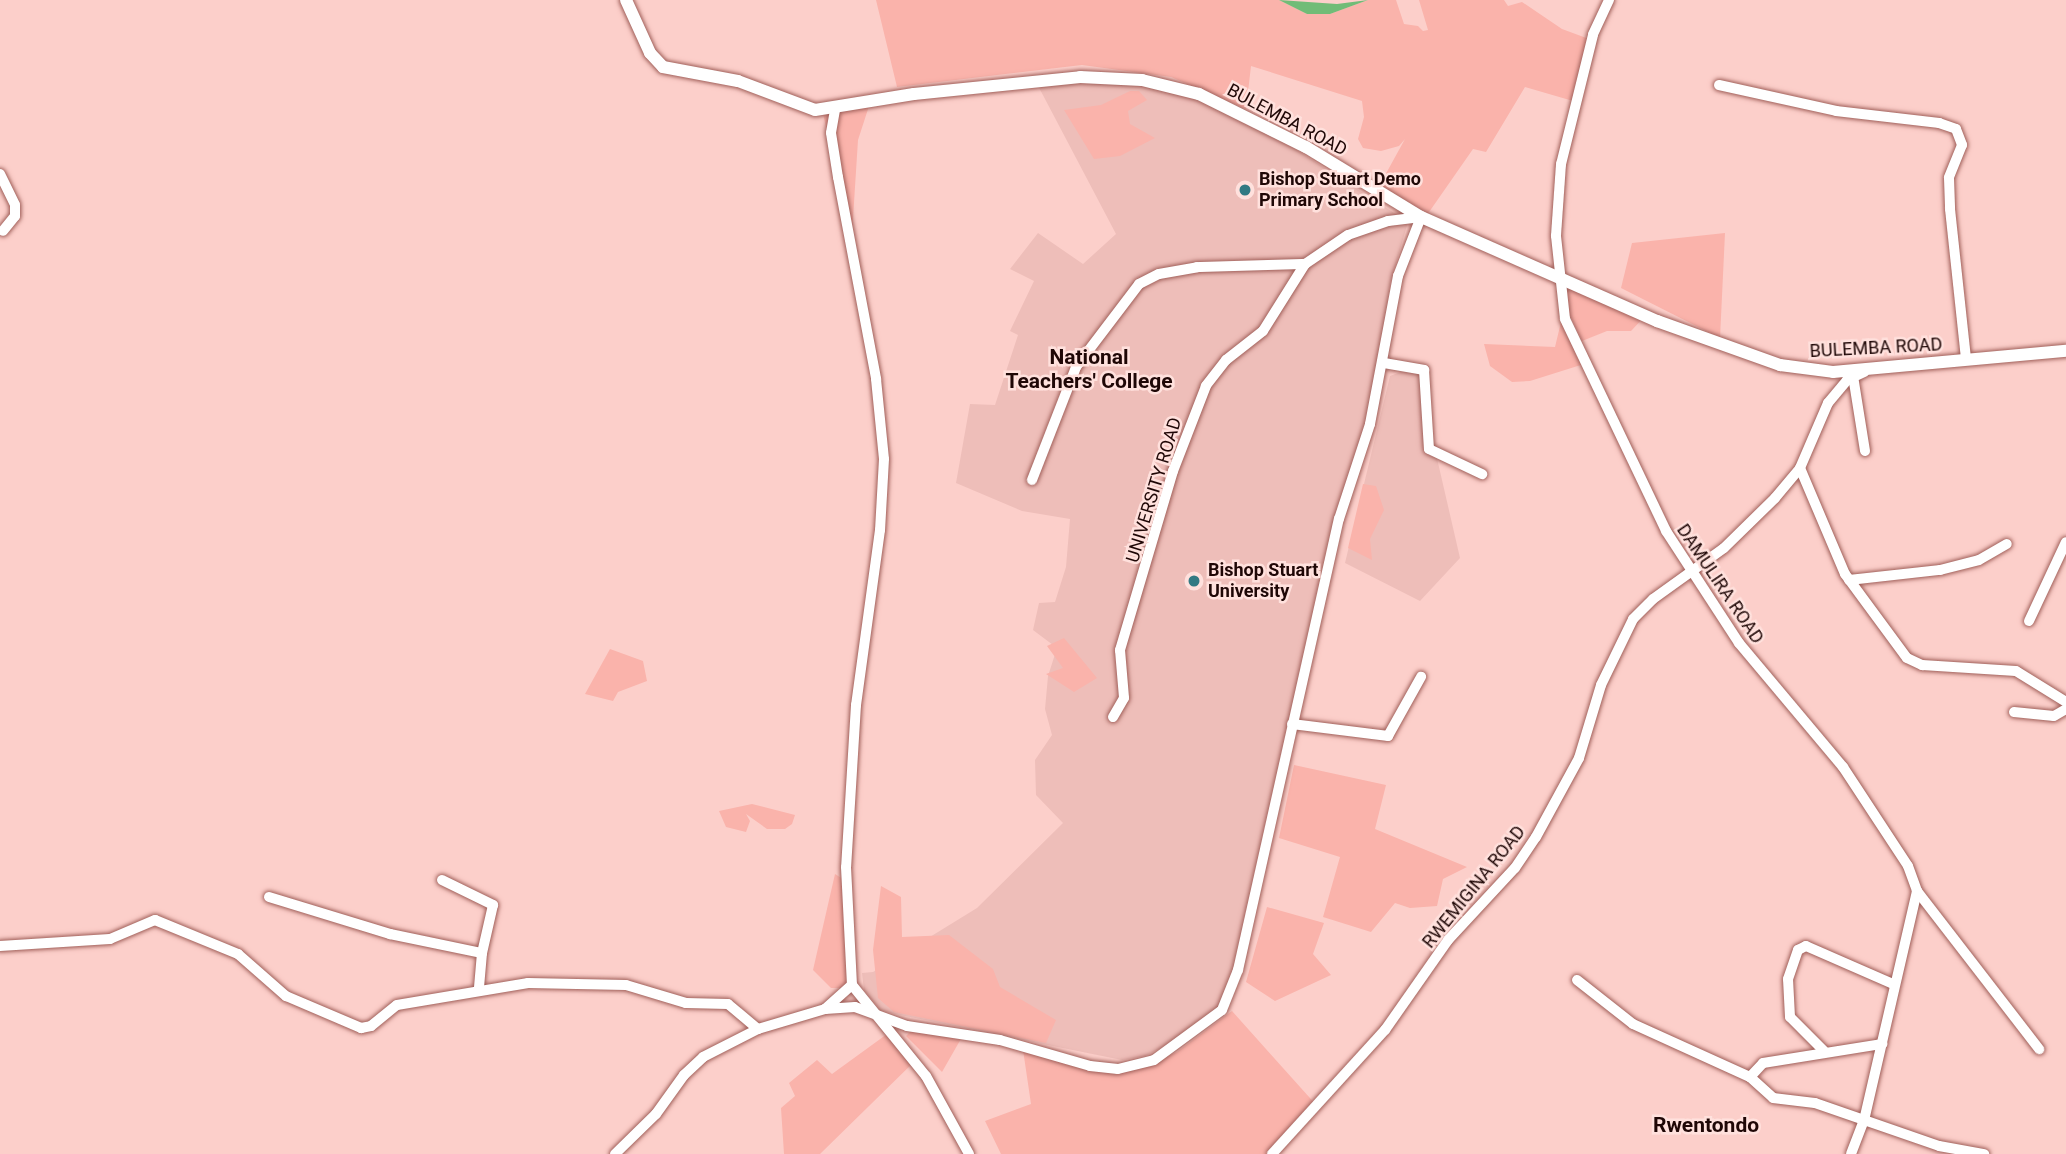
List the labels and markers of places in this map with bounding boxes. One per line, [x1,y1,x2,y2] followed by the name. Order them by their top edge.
[1259,169,1421,212] place label: Bishop Stuart Demo Primary School
[1237,182,1253,198] marker: Bishop Stuart Demo Primary School
[1208,560,1318,602] place label: Bishop Stuart University
[1186,573,1202,589] marker: Bishop Stuart University

